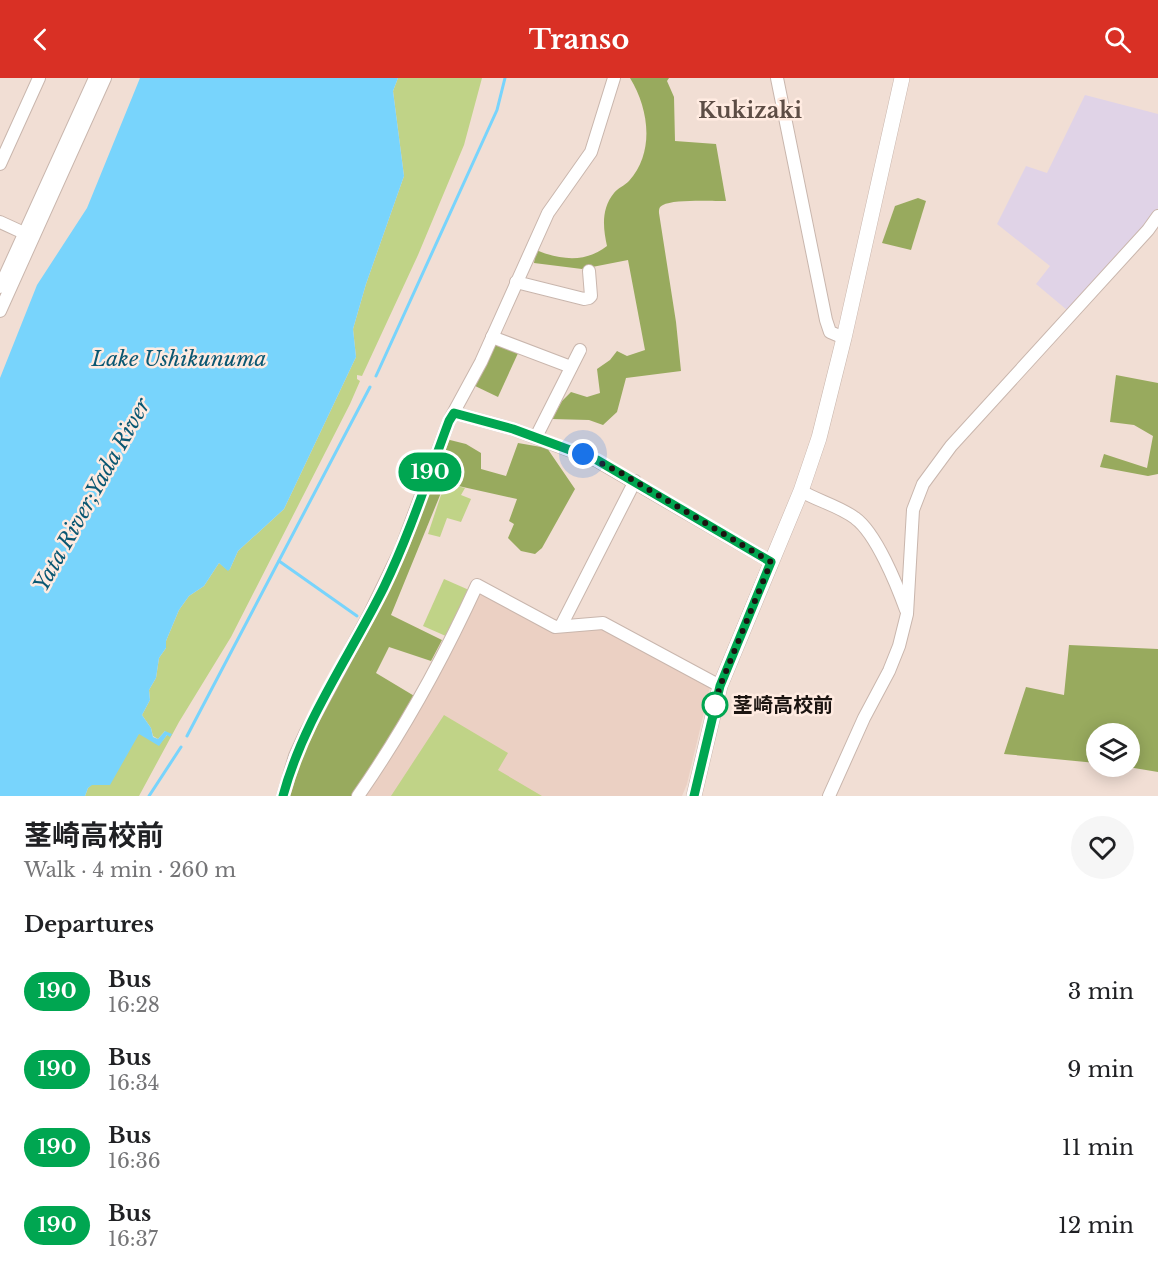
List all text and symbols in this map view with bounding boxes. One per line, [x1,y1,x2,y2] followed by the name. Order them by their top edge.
[24,23,57,56] icon: back
[529,23,629,56] text: Transo
[1101,23,1134,56] icon: search
[698,97,802,124] district label: Kukizaki
[90,346,267,372] water label: Lake Ushikunuma
[28,393,157,596] water label: Yata River;Yada River
[568,439,598,469] your location
[396,452,464,492] line badge: 190
[410,459,450,485] text: 190
[702,692,728,718] marker: 茎崎高校前
[733,693,833,717] place label: 茎崎高校前
[1086,723,1140,777] map controls
[1086,723,1140,777] button: layers
[1071,816,1134,879] button: heart
[24,818,164,853] text: 茎崎高校前
[24,858,236,882] text: Walk · 4 min · 260 m
[24,911,154,938] text: Departures
[108,966,151,993] text: Bus
[37,978,77,1004] text: 190
[1068,978,1134,1005] text: 3 min
[108,993,160,1017] text: 16:28
[108,1044,151,1071] text: Bus
[37,1056,77,1082] text: 190
[1067,1056,1134,1083] text: 9 min
[108,1071,160,1095] text: 16:34
[108,1122,151,1149] text: Bus
[37,1134,77,1160] text: 190
[1062,1134,1134,1161] text: 11 min
[108,1149,161,1173] text: 16:36
[108,1200,151,1227] text: Bus
[37,1212,77,1238] text: 190
[1058,1212,1134,1239] text: 12 min
[108,1227,158,1251] text: 16:37

